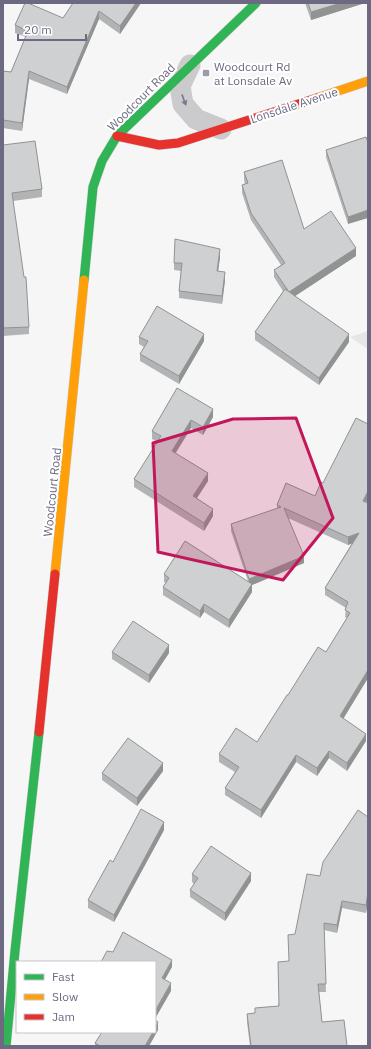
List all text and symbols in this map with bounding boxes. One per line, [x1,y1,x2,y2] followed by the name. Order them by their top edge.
[18,16,86,42] scale bar
[24,22,52,37] text: 20 m
[214,59,292,88] place label: Woodcourt Rd at Lonsdale Av
[104,60,178,134] street label: Woodcourt Road
[201,68,211,78] marker: Woodcourt Rd at Lonsdale Av
[248,84,340,126] street label: Lonsdale Avenue
[181,95,187,107] one-way arrow
[40,447,64,537] street label: Woodcourt Road
[16,961,156,1033] legend
[52,969,75,984] text: Fast
[52,989,78,1004] text: Slow
[52,1009,75,1024] text: Jam

